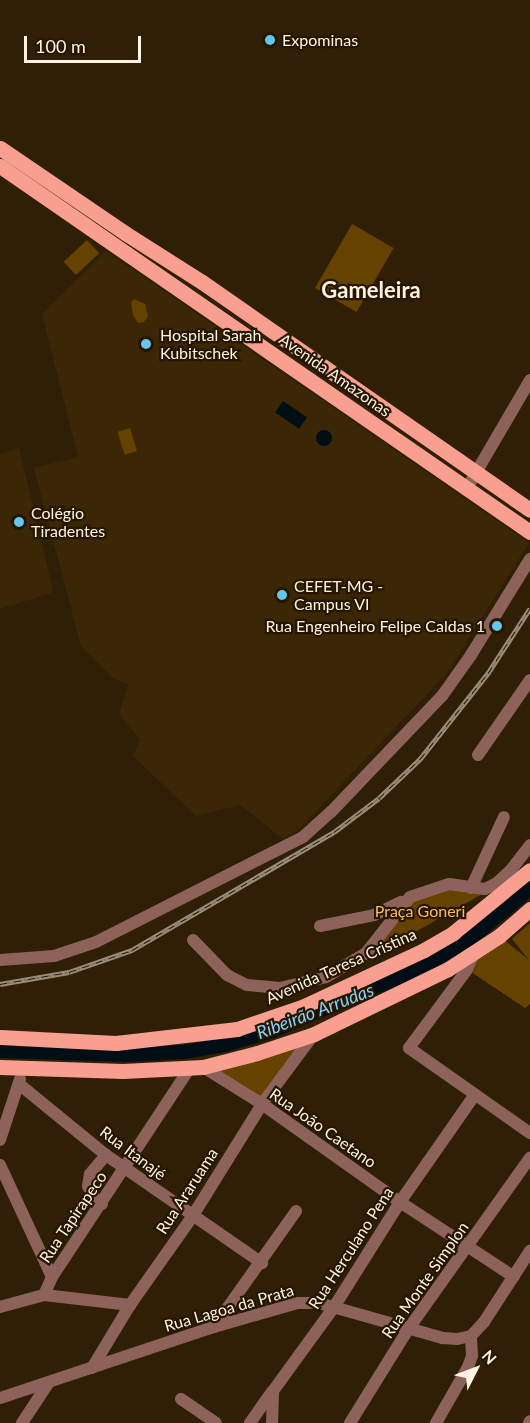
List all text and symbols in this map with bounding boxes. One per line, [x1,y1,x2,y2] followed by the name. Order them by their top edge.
[27,24,144,62] scale bar
[282,30,358,50] place label: Expominas
[263,33,277,47] marker: Expominas
[35,35,86,57] text: 100 m
[321,277,421,303] district label: Gameleira
[160,325,261,363] place label: Hospital Sarah Kubitschek
[275,329,395,421] street label: Avenida Amazonas
[137,335,155,353] marker: Hospital Sarah Kubitschek
[31,503,105,541] place label: Colégio Tiradentes
[12,515,26,529] marker: Colégio Tiradentes
[294,576,383,614] place label: CEFET-MG - Campus VI
[275,588,289,602] marker: CEFET-MG - Campus VI
[265,616,485,636] place label: Rua Engenheiro Felipe Caldas 1
[490,619,504,633] marker: Rua Engenheiro Felipe Caldas 1
[375,901,465,921] park label: Praça Goneri
[263,924,419,1008] street label: Avenida Teresa Cristina
[253,979,377,1043] water label: Ribeirão Arrudas
[266,1084,380,1172] street label: Rua João Caetano
[96,1122,170,1184] street label: Rua Itanajé
[152,1144,222,1238] street label: Rua Araruama
[35,1167,111,1267] street label: Rua Tapirapeco
[304,1183,398,1313] street label: Rua Herculano Pena
[378,1218,472,1342] street label: Rua Monte Simplon
[162,1280,296,1336] street label: Rua Lagoa da Prata
[446,1339,506,1399] north arrow
[479,1346,501,1368] text: N

